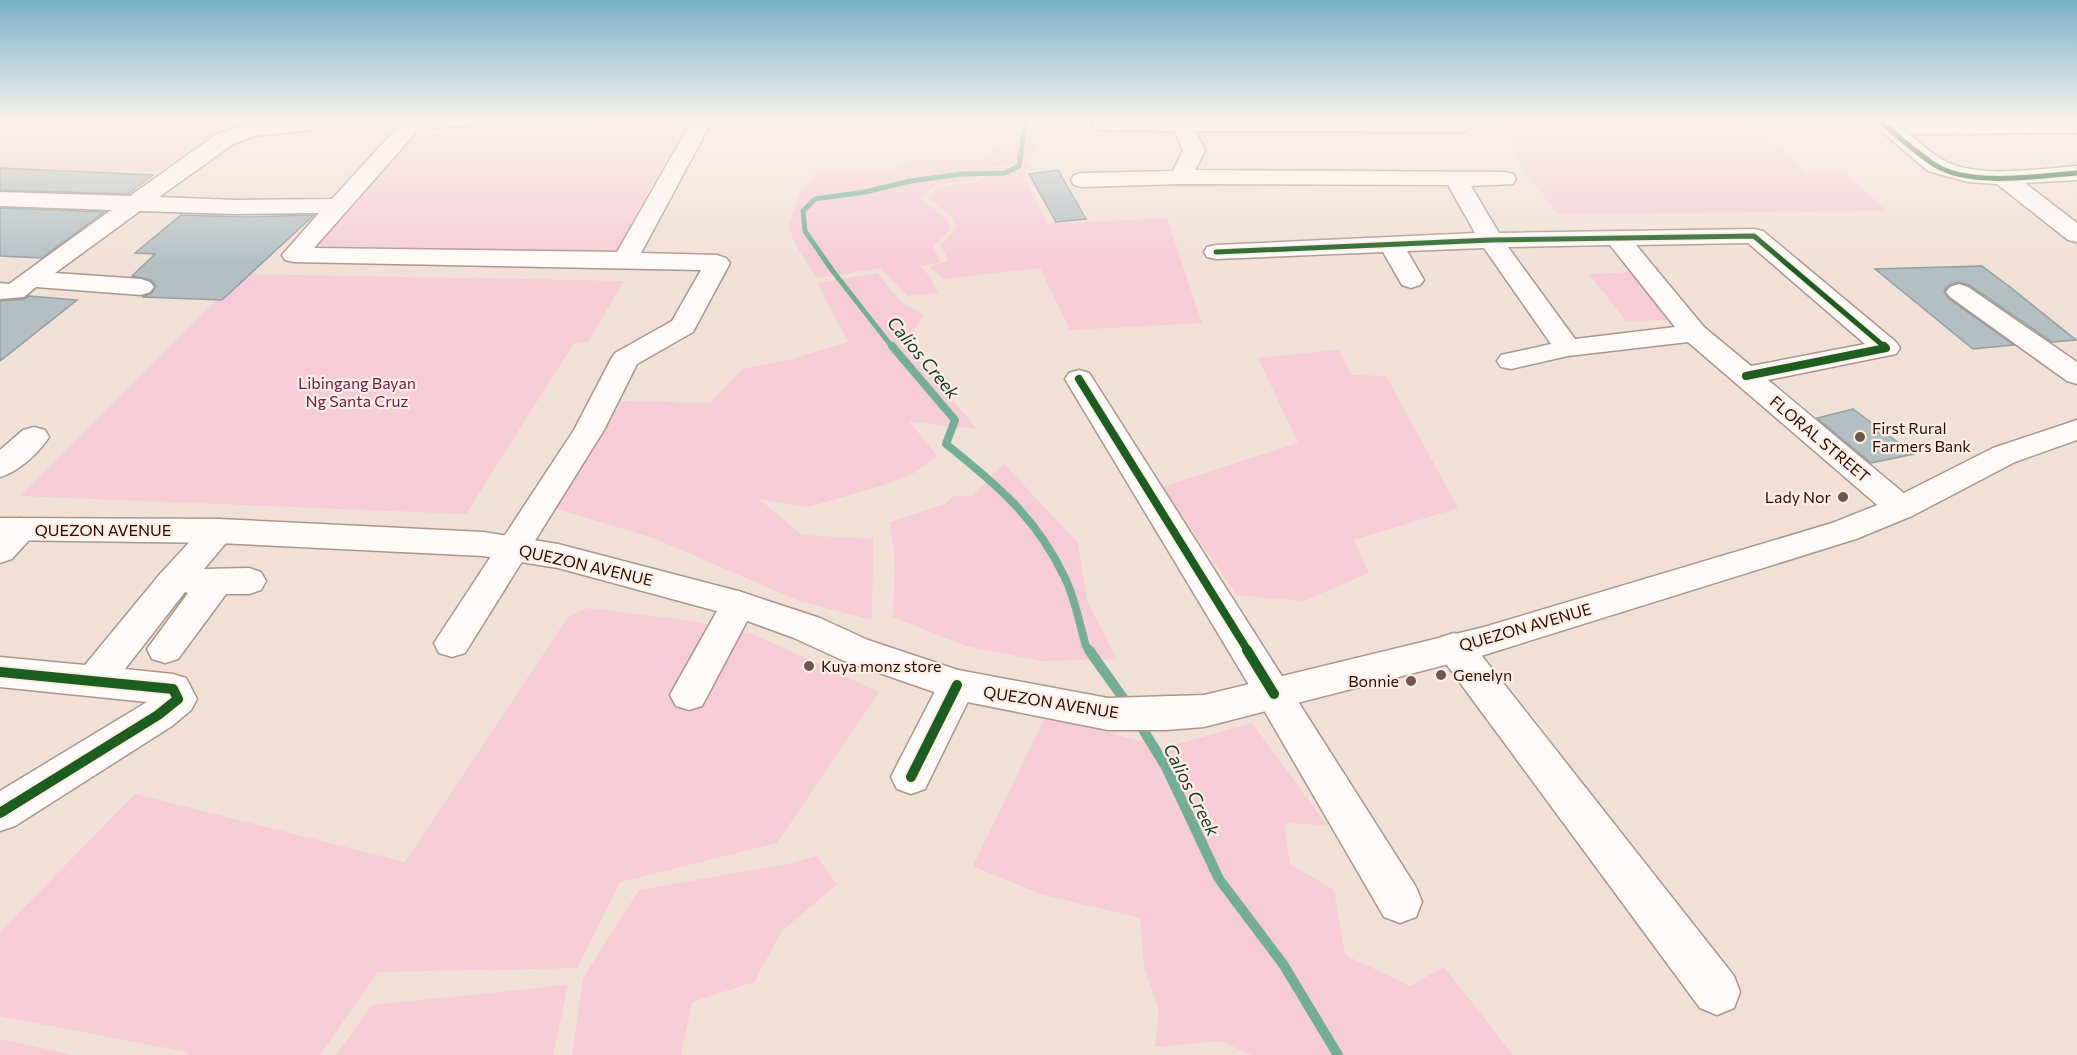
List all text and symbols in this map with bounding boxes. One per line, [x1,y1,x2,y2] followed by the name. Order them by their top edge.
[883,312,965,404] water label: Calios Creek
[298,373,416,410] park label: Libingang Bayan Ng Santa Cruz
[1767,391,1874,486] street label: FLORAL STREET
[1872,418,1971,455] place label: First Rural Farmers Bank
[1853,430,1867,444] marker: First Rural Farmers Bank
[1765,487,1832,506] place label: Lady Nor
[1836,490,1850,504] marker: Lady Nor
[35,520,171,539] street label: QUEZON AVENUE
[517,540,655,589] street label: QUEZON AVENUE
[1457,599,1593,654] street label: QUEZON AVENUE
[821,656,942,675] place label: Kuya monz store
[802,659,816,673] marker: Kuya monz store
[1453,665,1512,684] place label: Genelyn
[1434,668,1448,682] marker: Genelyn
[1348,671,1399,690] place label: Bonnie
[1404,674,1418,688] marker: Bonnie
[982,681,1120,722] street label: QUEZON AVENUE
[1159,740,1225,841] water label: Calios Creek

